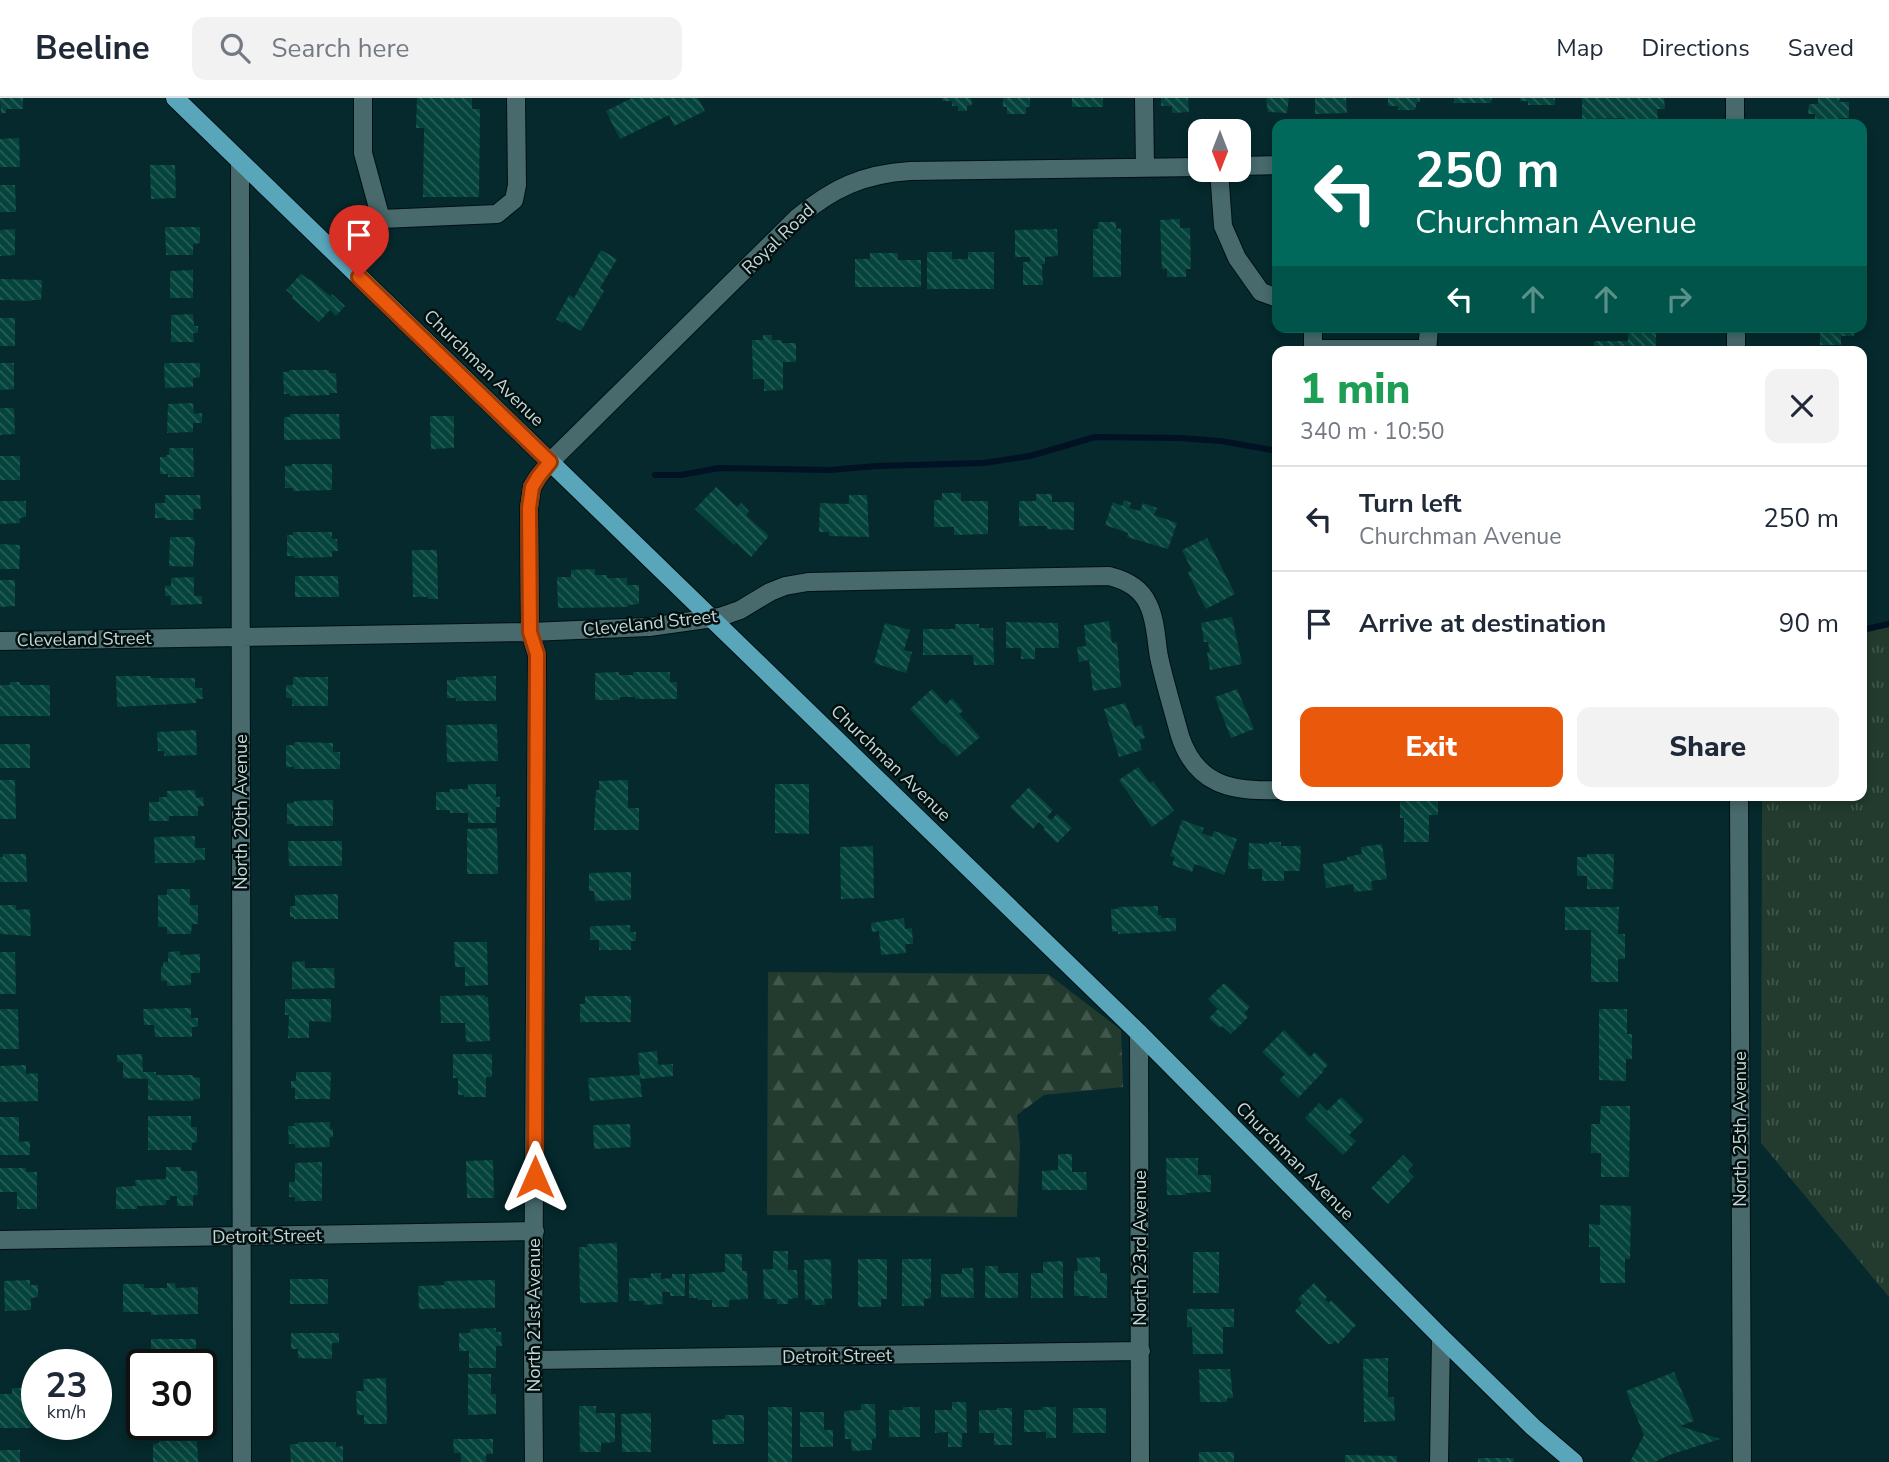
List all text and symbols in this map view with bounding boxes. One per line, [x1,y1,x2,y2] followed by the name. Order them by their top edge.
[192,17,682,80] search box
[35,26,150,71] text: Beeline
[216,29,254,67] icon: search
[272,31,409,66] text: Search here
[1556,32,1603,64] text: Map
[1641,32,1750,64] text: Directions
[1788,32,1854,64] text: Saved
[1188,119,1251,182] north arrow
[1188,119,1251,182] map controls
[1415,137,1559,204] text: 250 m
[1300,147,1391,238] icon: left
[737,198,819,280] street label: Royal Road
[1415,201,1697,244] text: Churchman Avenue
[329,205,389,277] pin
[340,216,378,254] icon: arrive
[1441,280,1479,318] icon: left
[1514,280,1552,318] icon: ahead
[1587,280,1625,318] icon: ahead
[1660,280,1698,318] icon: right
[419,304,549,432] street label: Churchman Avenue
[1300,361,1410,418] text: 1 min
[1765,369,1839,443] button: close
[1300,416,1445,447] text: 340 m · 10:50
[1359,486,1462,521] text: Turn left
[1300,500,1338,538] icon: left
[1763,501,1839,536] text: 250 m
[1359,521,1561,552] text: Churchman Avenue
[582,604,719,642] street label: Cleveland Street
[1300,605,1338,643] icon: arrive
[1359,606,1606,641] text: Arrive at destination
[1779,606,1839,641] text: 90 m
[16,626,152,652] street label: Cleveland Street
[826,699,956,827] street label: Churchman Avenue
[1300,707,1563,787] button: Exit
[1577,707,1839,787] button: Share
[229,734,253,890] street label: North 20th Avenue
[1728,1051,1752,1207] street label: North 25th Avenue
[1231,1097,1359,1225] street label: Churchman Avenue
[498,1140,572,1214] position arrow
[1128,1170,1152,1326] street label: North 23rd Avenue
[212,1223,323,1249] street label: Detroit Street
[522,1238,546,1392] street label: North 21st Avenue
[782,1343,893,1369] street label: Detroit Street
[126,1349,217,1440] speed limit sign: 30
[45,1362,88,1409] text: 23
[47,1400,86,1424] text: km/h

